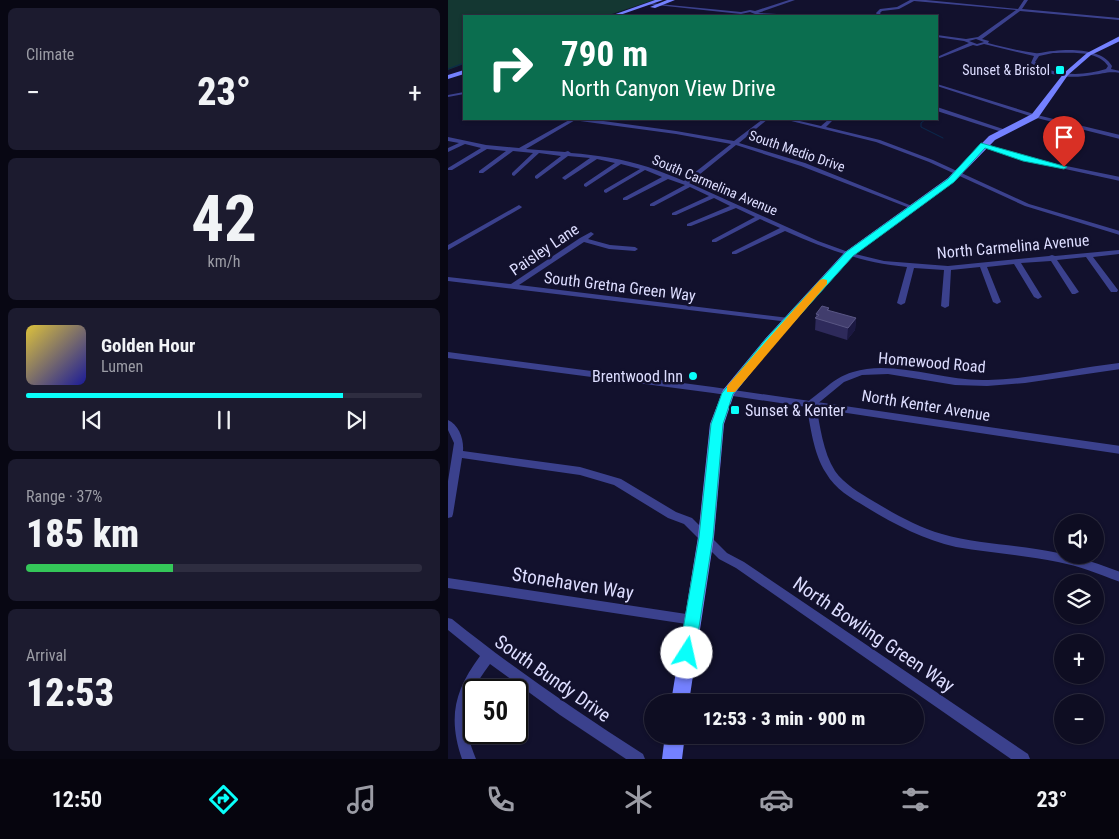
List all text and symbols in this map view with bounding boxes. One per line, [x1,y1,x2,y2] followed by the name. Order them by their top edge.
[561,34,648,75] text: 790 m
[478,35,543,100] icon: right
[26,45,74,64] text: Climate
[962,62,1050,78] place label: Sunset & Bristol
[1054,64,1066,76] marker: Sunset & Bristol
[197,70,251,114] text: 23°
[26,76,40,109] text: −
[408,76,422,109] text: +
[561,76,775,101] text: North Canyon View Drive
[1043,116,1085,167] pin
[1050,123,1078,151] icon: arrive
[747,127,848,175] street label: South Medio Drive
[650,151,780,219] street label: South Carmelina Avenue
[191,181,257,257] text: 42
[506,219,582,279] street label: Paisley Lane
[936,230,1090,263] street label: North Carmelina Avenue
[208,252,240,271] text: km/h
[543,268,697,305] street label: South Gretna Green Way
[101,334,195,357] text: Golden Hour
[877,348,986,377] street label: Homewood Road
[101,357,143,376] text: Lumen
[592,367,683,386] place label: Brentwood Inn
[687,370,699,382] marker: Brentwood Inn
[860,386,992,425] street label: North Kenter Avenue
[745,401,845,420] place label: Sunset & Kenter
[729,404,741,416] marker: Sunset & Kenter
[78,406,106,434] icon: previous
[210,406,238,434] icon: pause
[342,406,370,434] icon: next
[26,487,102,506] text: Range · 37%
[26,512,139,556] text: 185 km
[1054,514,1104,744] map controls
[1054,514,1104,564] button: sound
[511,563,635,604] street label: Stonehaven Way
[789,572,959,697] street label: North Bowling Green Way
[1054,574,1104,624] button: layers
[660,626,712,678] position arrow
[490,630,615,727] street label: South Bundy Drive
[1054,634,1104,684] button: +
[26,646,67,665] text: Arrival
[26,671,114,715] text: 12:53
[463,679,528,744] speed limit sign: 50
[1054,694,1104,744] button: −
[703,707,865,730] text: 12:53 · 3 min · 900 m
[206,782,241,817] icon: directions
[344,782,379,817] icon: music
[483,782,518,817] icon: phone
[621,782,656,817] icon: climate
[759,782,794,817] icon: car
[898,782,933,817] icon: filters
[52,787,102,812] text: 12:50
[1036,787,1067,812] text: 23°

